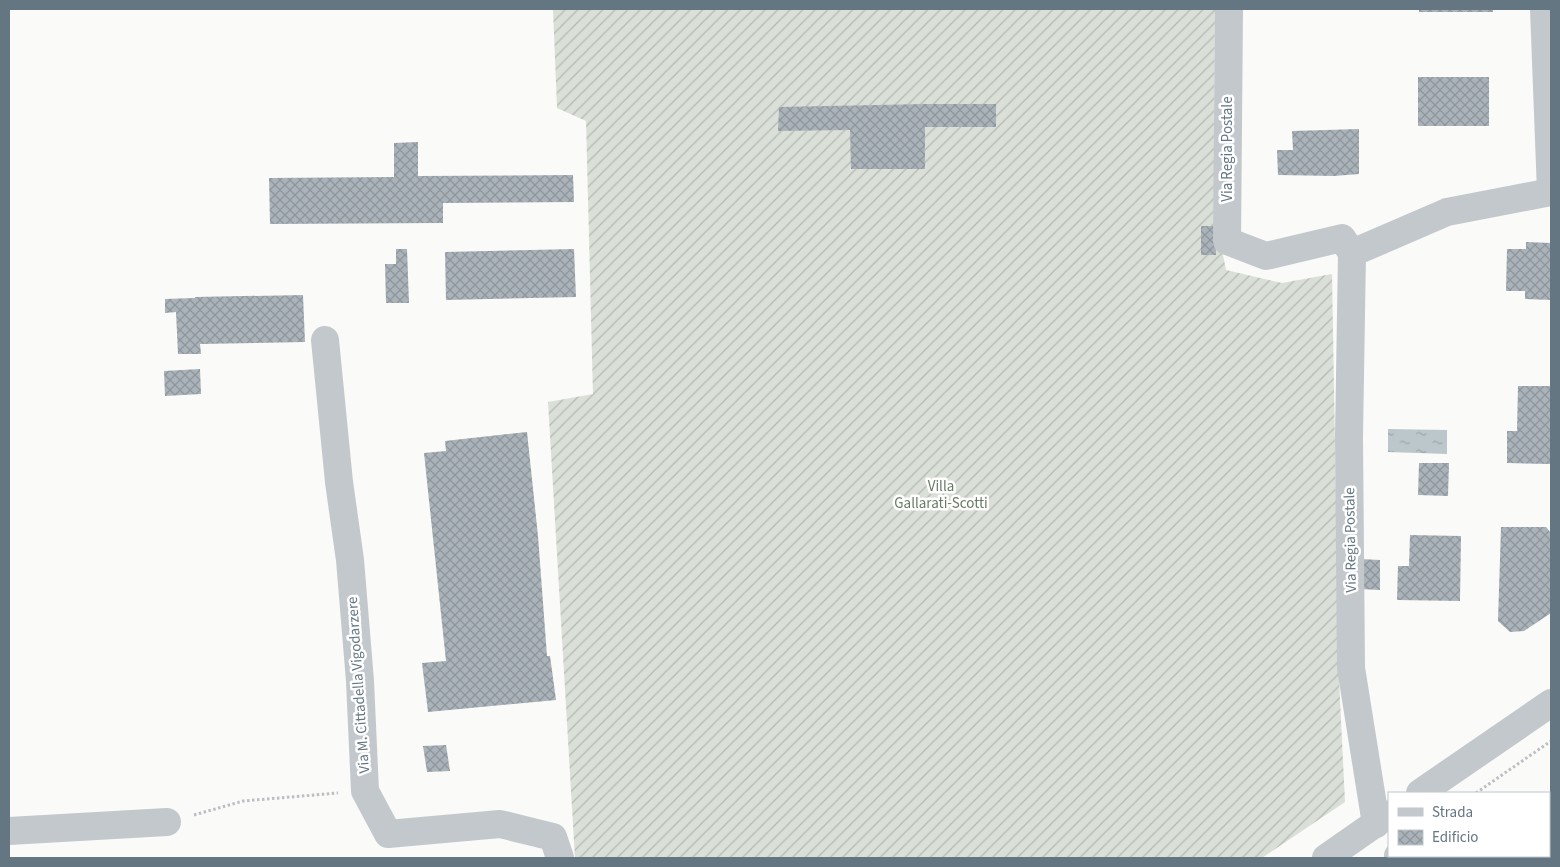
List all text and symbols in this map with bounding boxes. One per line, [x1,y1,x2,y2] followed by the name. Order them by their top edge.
[1217,96,1238,202] street label: Via Regia Postale
[894,476,988,514] park label: Villa Gallarati-Scotti
[1339,487,1362,593] street label: Via Regia Postale
[342,596,375,774] street label: Via M. Cittadella Vigodarzere
[1388,792,1550,857] legend
[1432,802,1473,823] text: Strada
[1432,827,1479,848] text: Edificio

